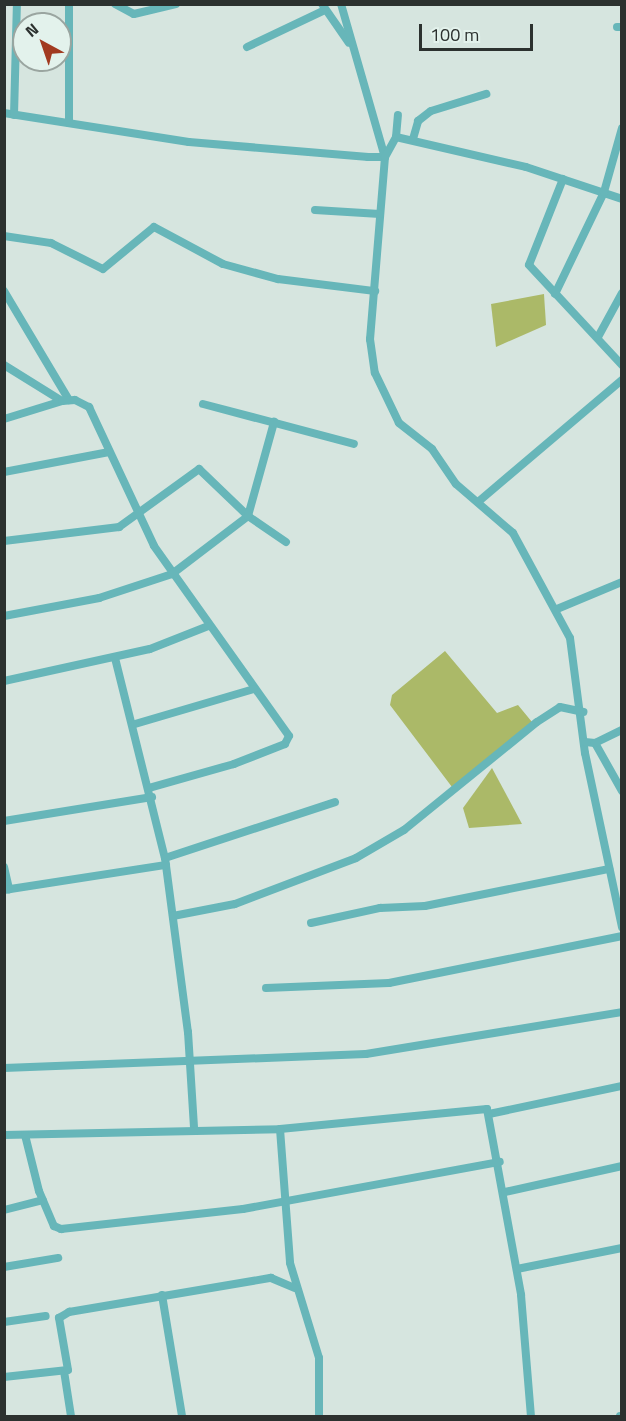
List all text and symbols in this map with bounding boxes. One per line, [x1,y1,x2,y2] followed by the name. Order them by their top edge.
[12,12,72,72] north arrow
[422,12,536,50] scale bar
[20,17,44,43] text: N
[430,21,479,48] text: 100 m

